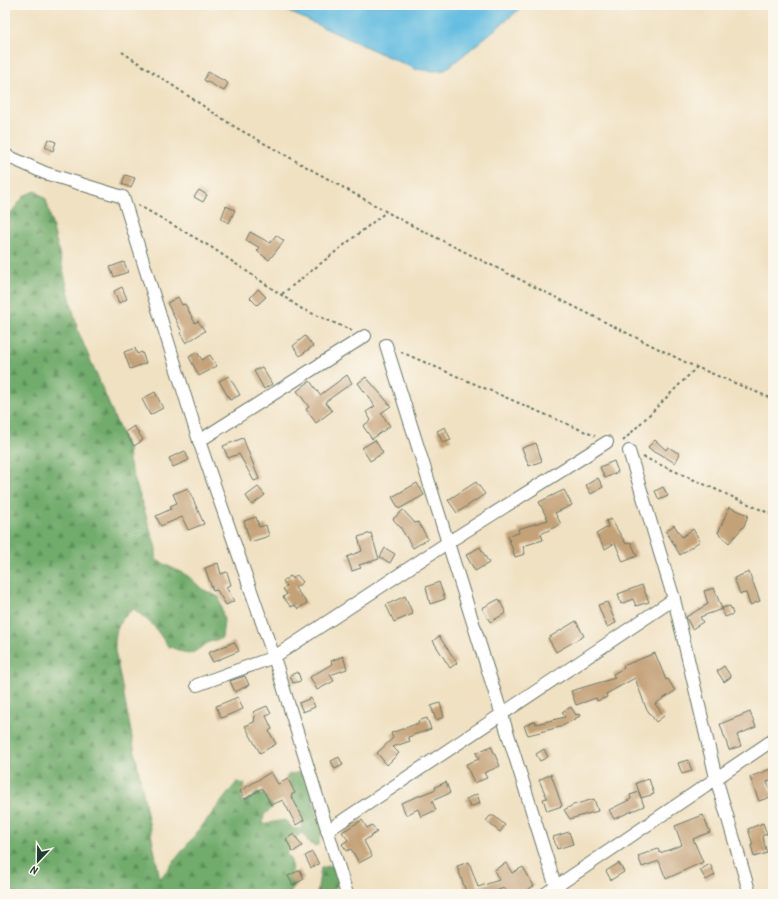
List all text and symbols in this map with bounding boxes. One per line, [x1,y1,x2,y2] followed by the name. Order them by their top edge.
[18,841,58,881] north arrow
[28,860,41,879] text: N

